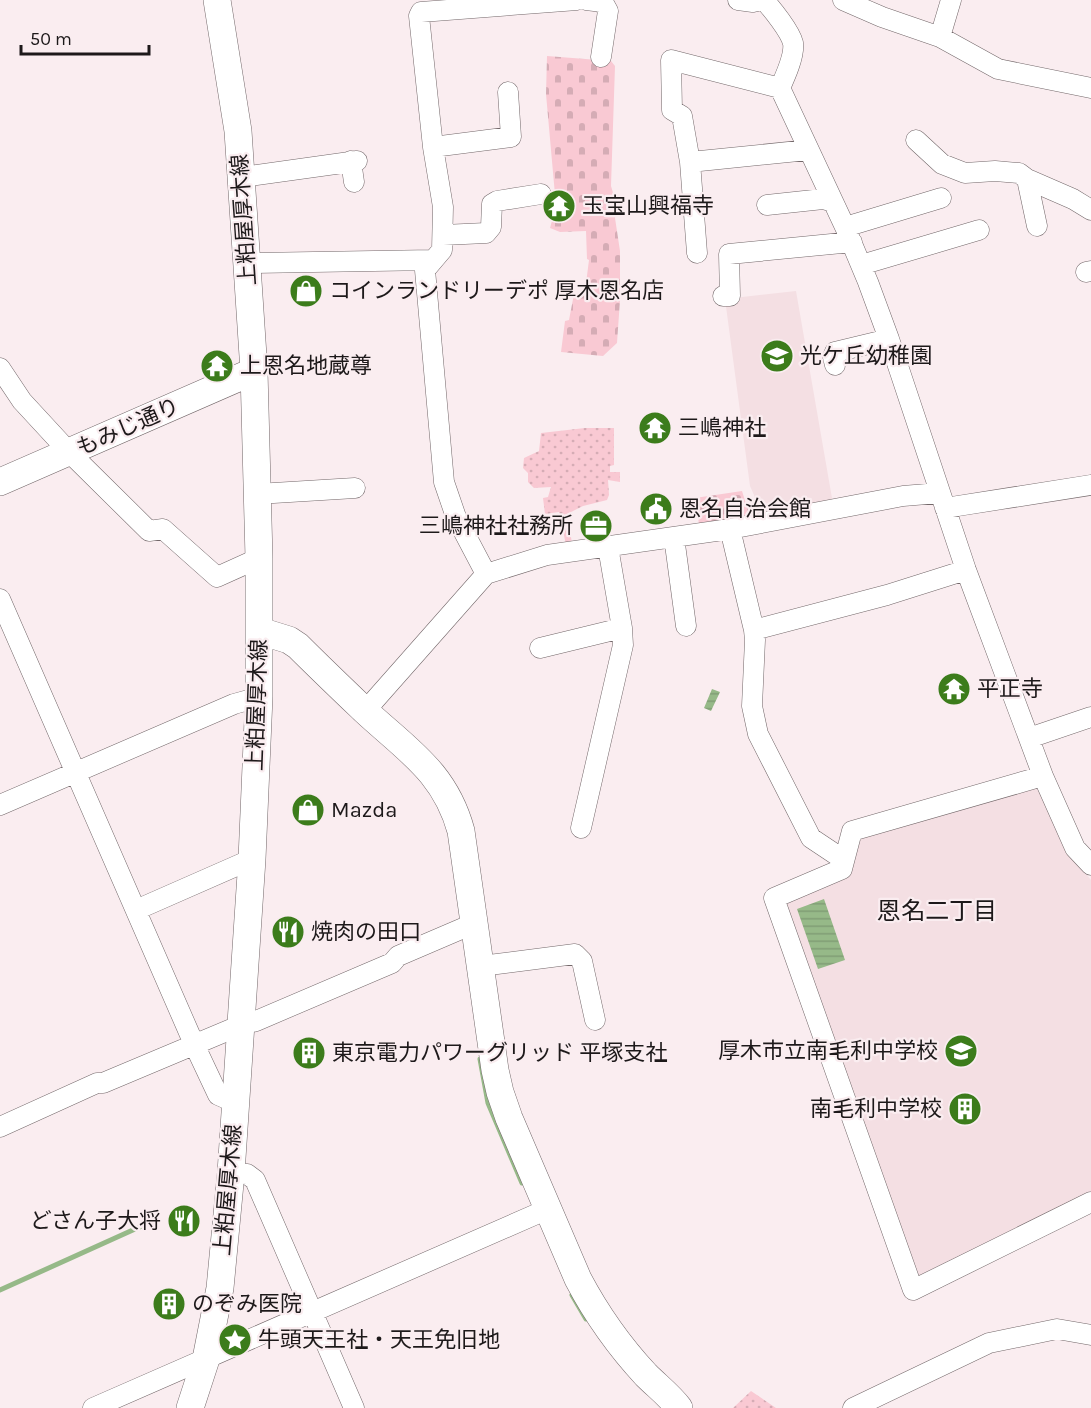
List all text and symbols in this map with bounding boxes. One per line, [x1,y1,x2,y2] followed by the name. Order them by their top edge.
[21,18,148,56] scale bar
[30,28,72,50] text: 50 m
[226,153,262,287] street label: 上粕屋厚木線
[541,188,577,224] temple icon: 玉宝山興福寺
[582,193,714,219] place label: 玉宝山興福寺
[288,273,324,309] shop icon: コインランドリーデポ 厚木恩名店
[329,278,664,304] place label: コインランドリーデポ 厚木恩名店
[759,338,795,374] school or university icon: 光ケ丘幼稚園
[800,343,932,369] place label: 光ケ丘幼稚園
[199,348,235,384] temple icon: 上恩名地蔵尊
[240,353,372,379] place label: 上恩名地蔵尊
[72,393,184,461] street label: もみじ通り
[637,410,673,446] temple icon: 三嶋神社
[678,415,766,441] place label: 三嶋神社
[638,491,674,527] public building icon: 恩名自治会館
[679,496,811,522] place label: 恩名自治会館
[578,508,614,544] office icon: 三嶋神社社務所
[419,513,573,539] place label: 三嶋神社社務所
[242,639,272,771] street label: 上粕屋厚木線
[936,671,972,707] temple icon: 平正寺
[977,676,1043,702] place label: 平正寺
[290,792,326,828] shop icon: Mazda
[331,797,397,823] place label: Mazda
[877,897,997,925] district label: 恩名二丁目
[270,914,306,950] restaurant icon: 焼肉の田口
[311,919,421,945] place label: 焼肉の田口
[943,1033,979,1069] school or university icon: 厚木市立南毛利中学校
[291,1035,327,1071] building icon: 東京電力パワーグリッド 平塚支社
[718,1038,938,1064] place label: 厚木市立南毛利中学校
[332,1040,667,1066] place label: 東京電力パワーグリッド 平塚支社
[947,1091,983,1127] building icon: 南毛利中学校
[810,1096,942,1122] place label: 南毛利中学校
[209,1123,247,1257] street label: 上粕屋厚木線
[166,1203,202,1239] restaurant icon: どさん子大将
[30,1208,161,1234] place label: どさん子大将
[151,1286,187,1322] building icon: のぞみ医院
[192,1291,302,1317] place label: のぞみ医院
[217,1322,253,1358] place icon: 牛頭天王社・天王免旧地
[258,1327,500,1353] place label: 牛頭天王社・天王免旧地

